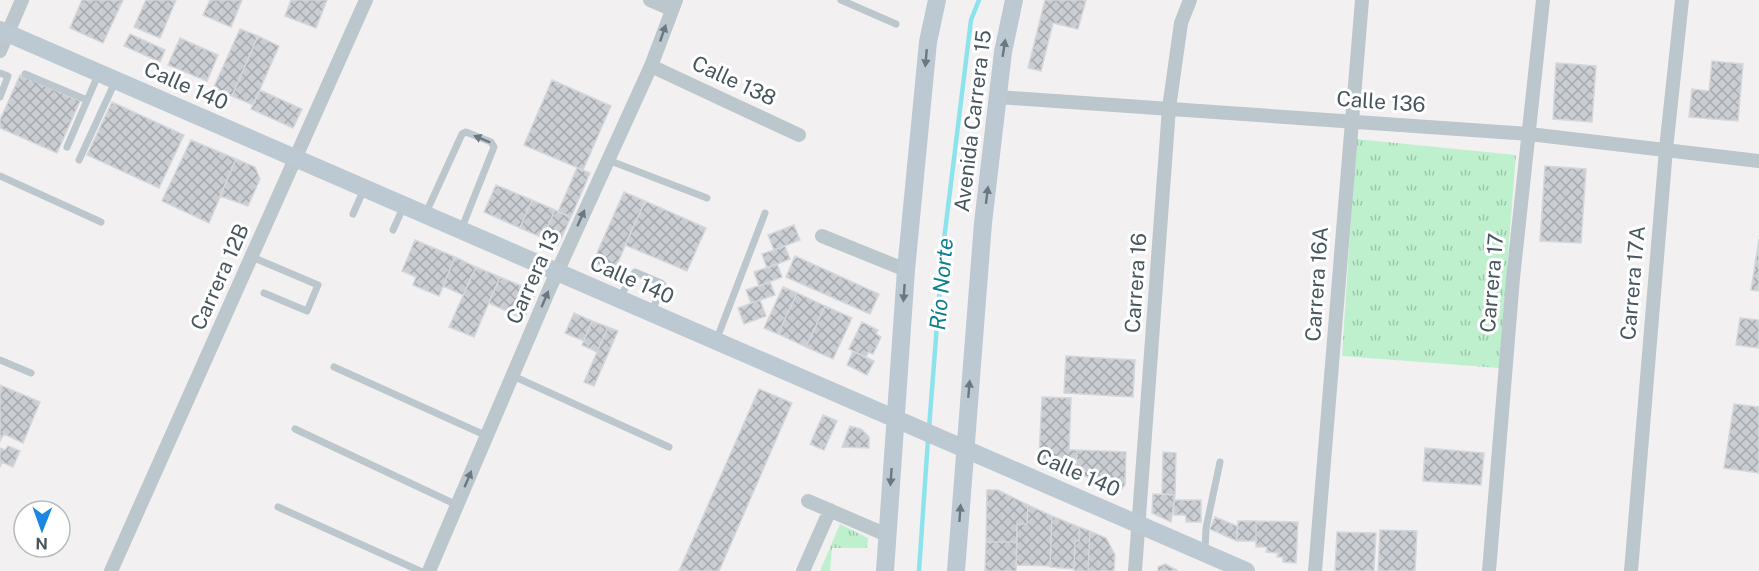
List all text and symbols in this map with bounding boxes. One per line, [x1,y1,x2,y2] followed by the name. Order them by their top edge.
[658,24,668,42] one-way arrow
[949,29,996,213] street label: Avenida Carrera 15
[1000,38,1009,57] one-way arrow
[921,48,931,67] one-way arrow
[688,50,780,111] street label: Calle 138
[140,56,232,115] street label: Calle 140
[1336,86,1426,117] street label: Calle 136
[473,134,491,144] one-way arrow
[982,186,991,205] one-way arrow
[577,210,586,227] one-way arrow
[185,220,254,334] street label: Carrera 12B
[1615,225,1650,341] street label: Carrera 17A
[501,226,564,328] street label: Carrera 13
[1300,226,1333,342] street label: Carrera 16A
[1120,232,1151,334] street label: Carrera 16
[1475,232,1508,334] street label: Carrera 17
[924,237,958,331] water label: Río Norte
[586,250,678,309] street label: Calle 140
[899,284,909,303] one-way arrow
[540,290,550,308] one-way arrow
[964,380,974,399] one-way arrow
[1032,443,1124,502] street label: Calle 140
[886,468,895,487] one-way arrow
[463,469,473,487] one-way arrow
[12,499,72,559] north arrow
[955,503,965,522] one-way arrow
[35,534,48,553] text: N

